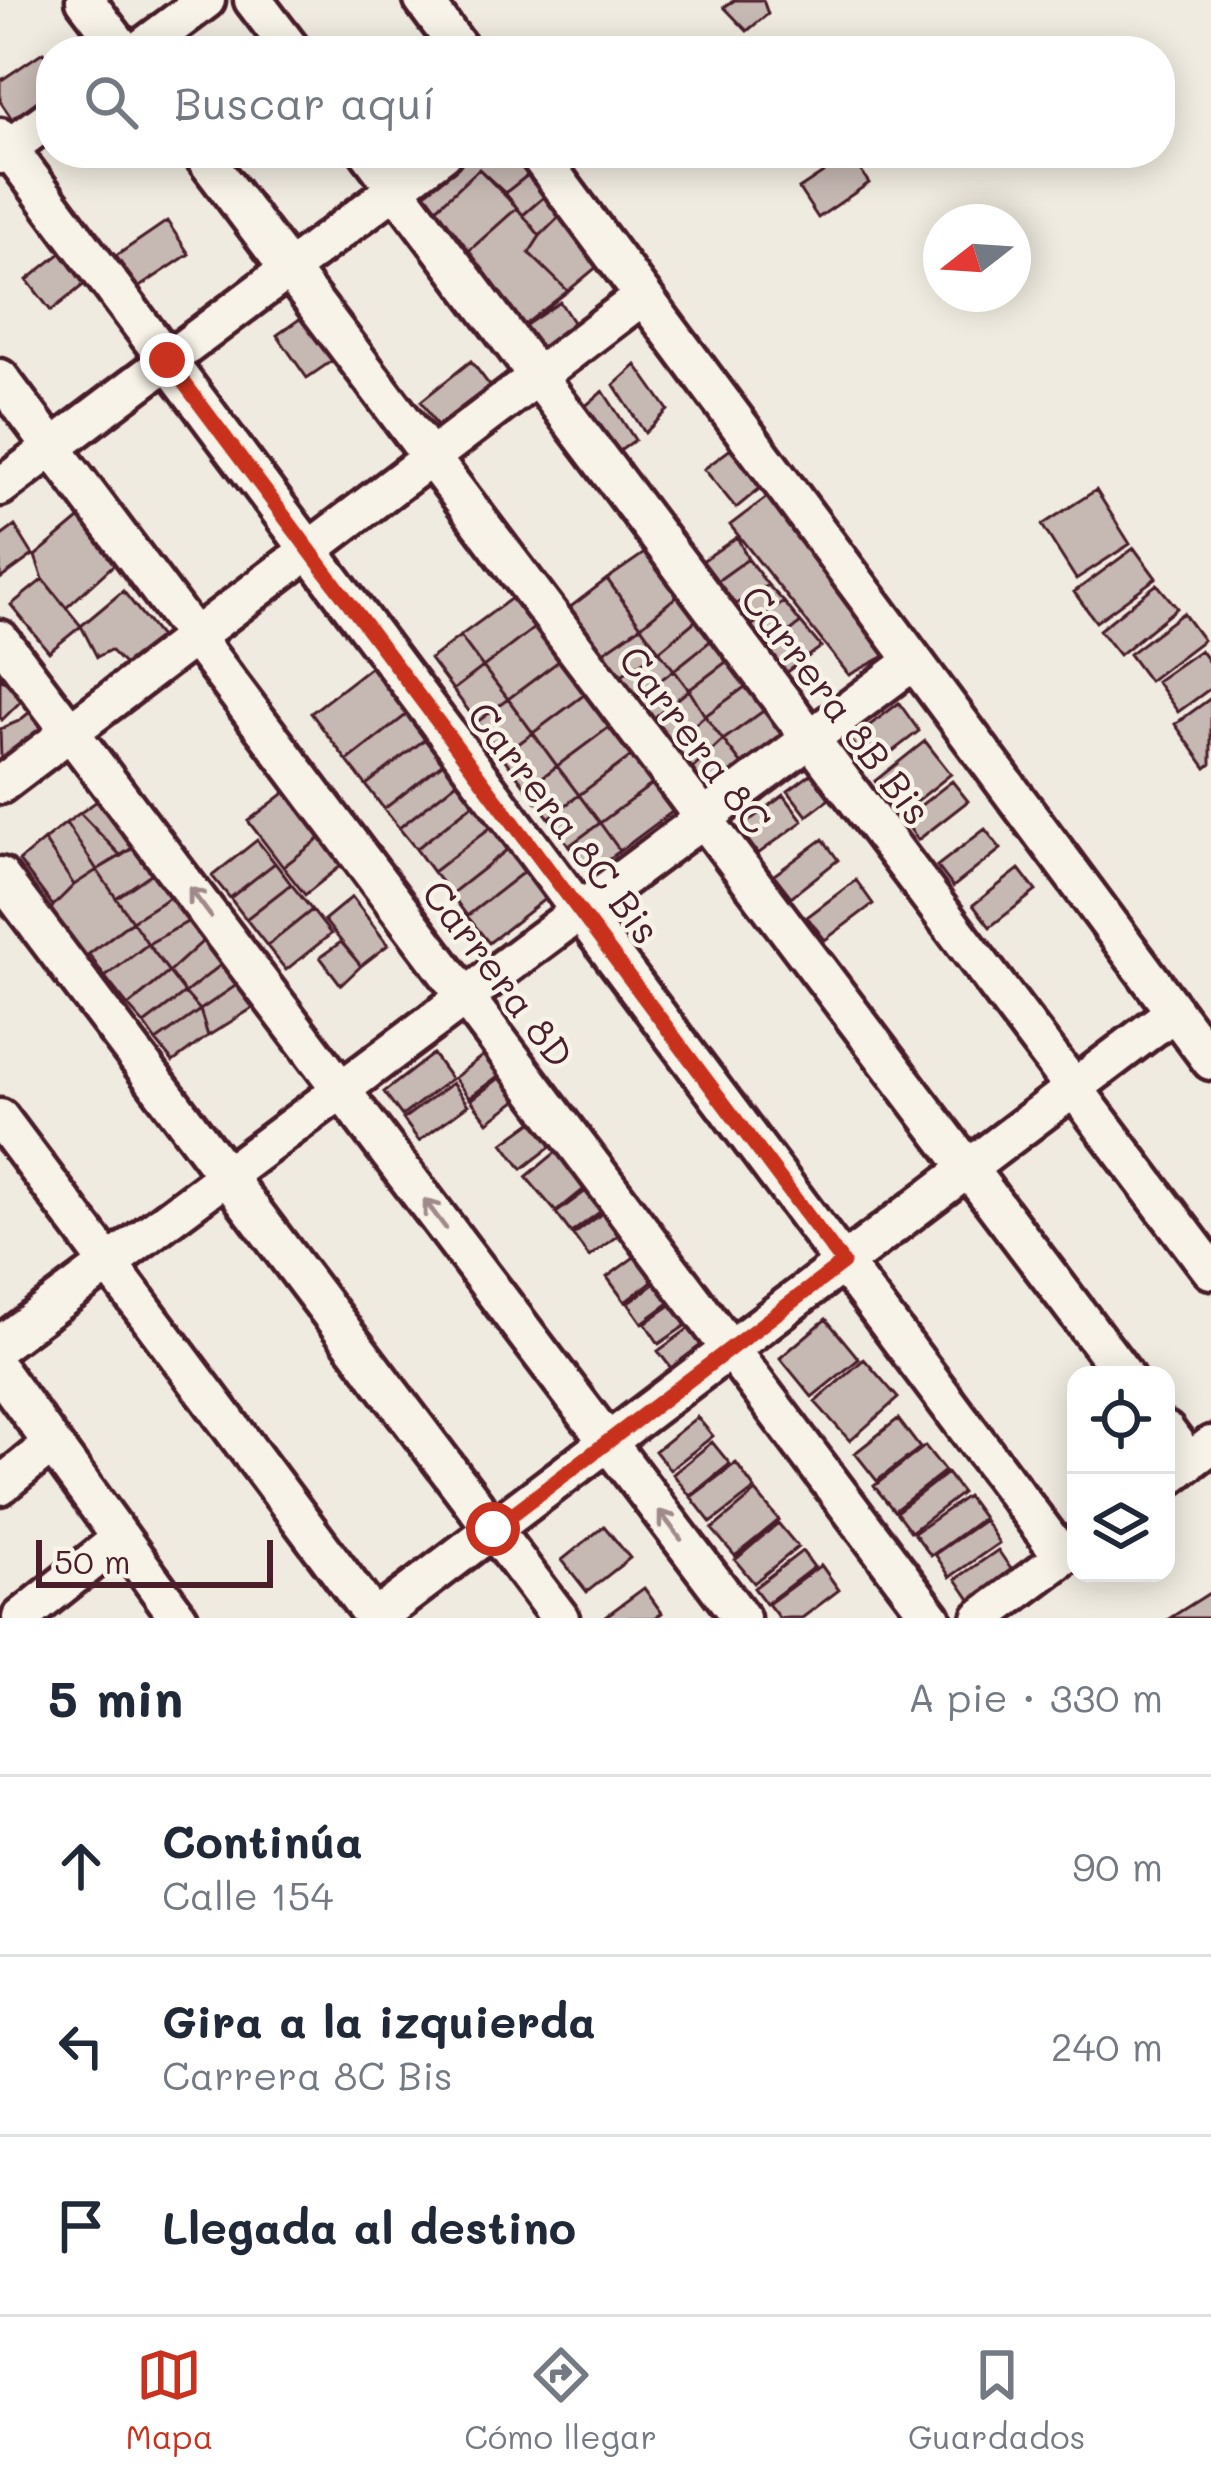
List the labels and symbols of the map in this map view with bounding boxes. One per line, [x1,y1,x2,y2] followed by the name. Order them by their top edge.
[923,204,1031,312] north arrow
[140,333,194,387] route end
[730,574,944,834] street label: Carrera 8B Bis
[608,635,784,843] street label: Carrera 8C
[457,691,673,953] street label: Carrera 8C Bis
[412,869,586,1077] street label: Carrera 8D
[187,887,213,919] one-way arrow
[422,1198,448,1230] one-way arrow
[466,1502,520,1556] route start
[657,1509,684,1541] one-way arrow
[36,1534,273,1587] scale bar

